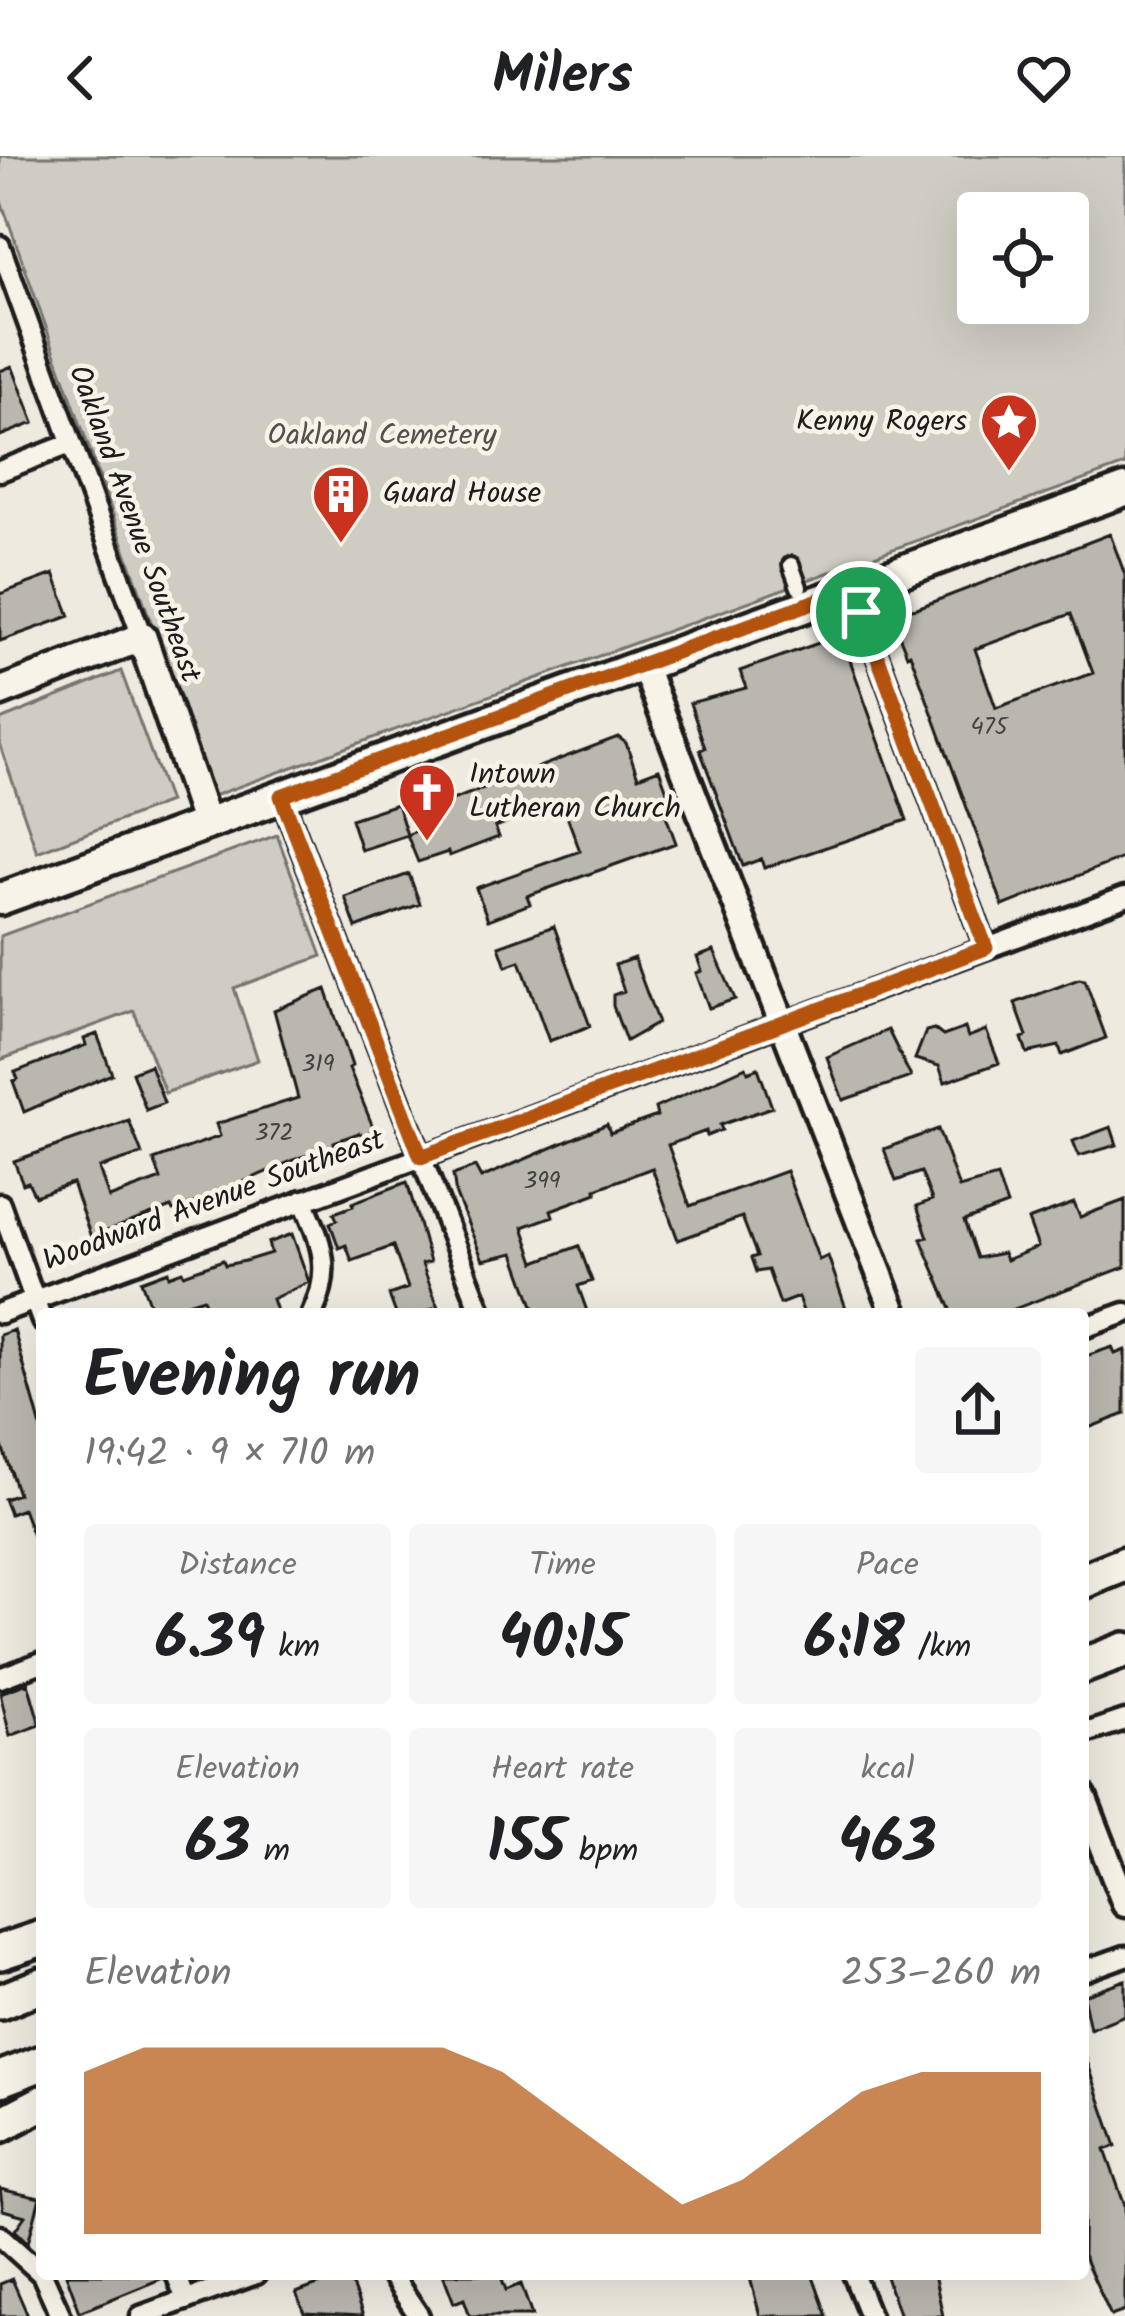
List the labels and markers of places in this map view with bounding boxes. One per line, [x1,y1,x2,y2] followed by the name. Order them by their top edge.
[978,391,1040,473] place icon: Kenny Rogers
[796,398,967,446] place label: Kenny Rogers
[310,463,372,545] building icon: Guard House
[383,470,541,518] place label: Guard House
[810,561,912,663] pin
[469,751,681,833] place label: Intown Lutheran Church
[396,761,458,843] church icon: Intown Lutheran Church

